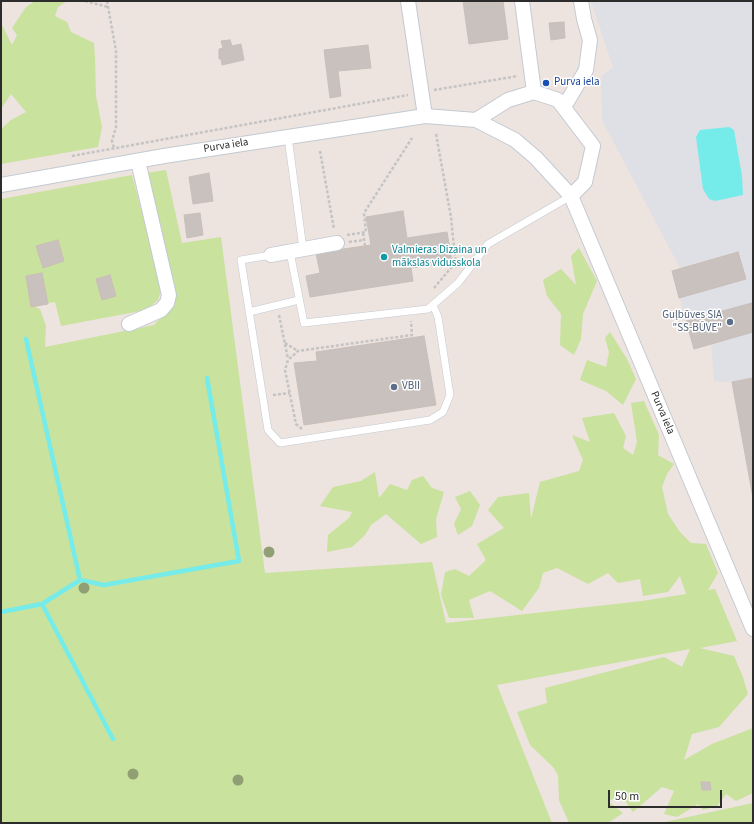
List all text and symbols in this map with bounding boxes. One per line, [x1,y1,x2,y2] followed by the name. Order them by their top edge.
[554,76,599,90] place label: Purva iela
[541,78,551,88] marker: Purva iela
[203,136,249,156] street label: Purva iela
[392,244,487,270] place label: Valmieras Dizaina un mākslas vidusskola
[379,252,389,262] marker: Valmieras Dizaina un mākslas vidusskola
[662,309,722,335] place label: Guļbūves SIA "SS-BŪVE"
[725,317,735,327] marker: Guļbūves SIA "SS-BŪVE"
[402,380,420,394] place label: VBII
[389,382,399,392] marker: VBII
[647,389,677,437] street label: Purva iela
[610,782,724,808] scale bar
[615,788,639,805] text: 50 m

